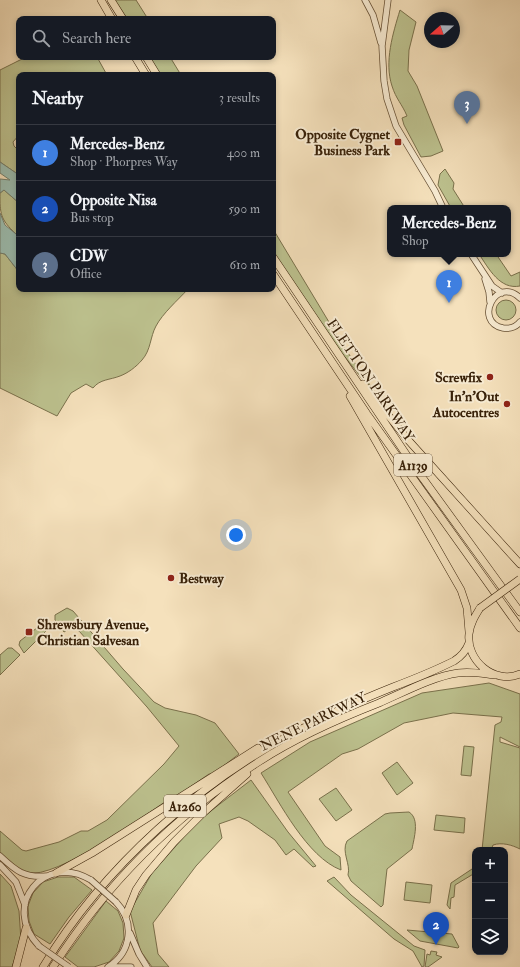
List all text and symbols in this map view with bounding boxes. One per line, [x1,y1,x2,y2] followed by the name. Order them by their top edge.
[424,12,460,48] north arrow
[16,16,276,60] search box
[30,27,52,49] icon: search
[62,29,131,48] text: Search here
[32,88,83,109] text: Nearby
[219,90,260,106] text: 3 results
[454,91,480,124] pin: 3
[295,126,390,159] place label: Opposite Cygnet Business Park
[70,135,165,154] text: Mercedes-Benz
[393,137,403,147] marker: Opposite Cygnet Business Park
[43,145,47,161] text: 1
[227,145,260,161] text: 400 m
[70,154,177,170] text: Shop · Phorpres Way
[70,191,157,210] text: Opposite Nisa
[42,201,48,217] text: 2
[228,201,260,217] text: 590 m
[387,205,511,257] popup
[70,210,114,226] text: Bus stop
[402,214,496,233] text: Mercedes-Benz
[402,233,429,249] text: Shop
[70,247,108,266] text: CDW
[43,257,48,273] text: 3
[229,257,260,273] text: 610 m
[70,266,102,282] text: Office
[436,270,462,303] pin: 1
[323,316,418,445] street label: FLETTON PARKWAY
[435,369,483,386] place label: Screwfix
[485,372,495,382] marker: Screwfix
[432,388,499,421] place label: In'n'Out Autocentres
[502,399,512,409] marker: In'n'Out Autocentres
[394,454,432,476] road number: A1139
[226,525,246,545] your location
[179,570,225,588] place label: Bestway
[166,573,176,583] marker: Bestway
[37,616,150,649] place label: Shrewsbury Avenue, Christian Salvesan
[24,627,34,637] marker: Shrewsbury Avenue, Christian Salvesan
[257,688,369,755] street label: NENE PARKWAY
[164,795,206,817] road number: A1260
[472,847,508,955] map controls
[472,847,508,883] button: +
[472,883,508,919] button: −
[423,912,449,945] pin: 2
[472,919,508,955] button: layers

